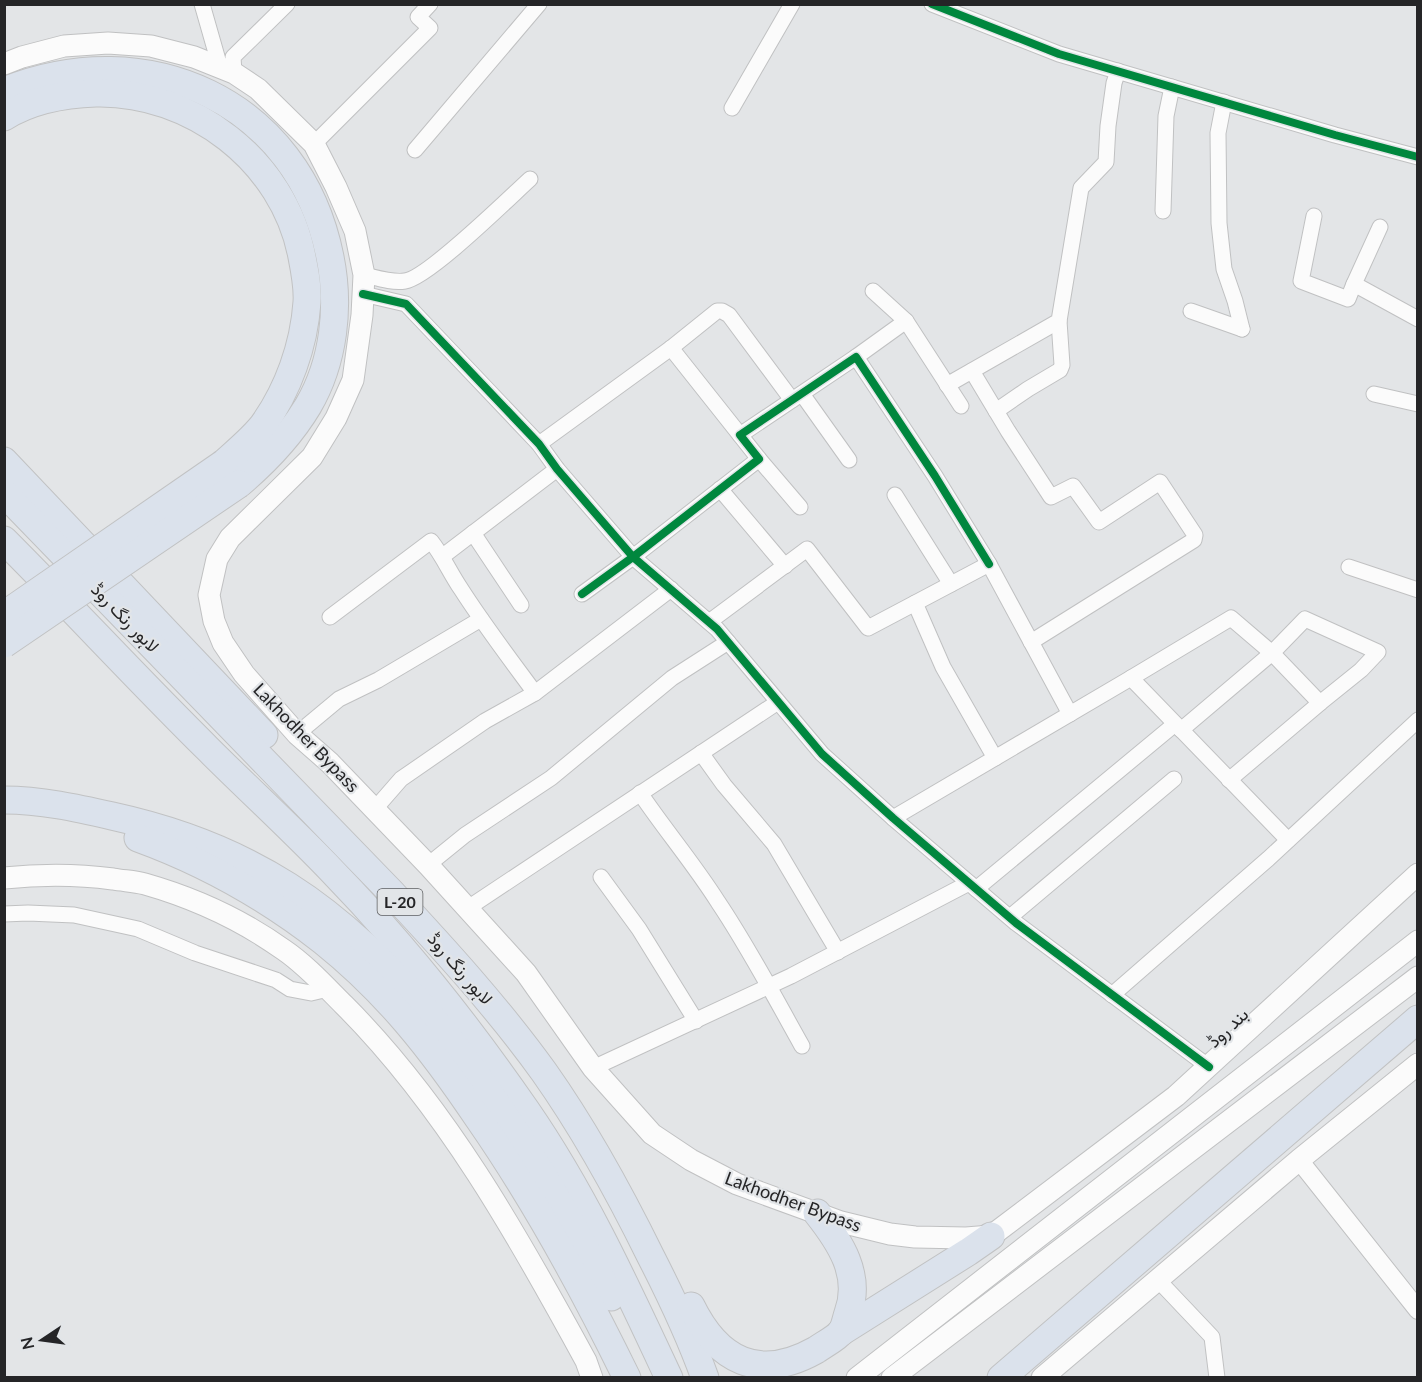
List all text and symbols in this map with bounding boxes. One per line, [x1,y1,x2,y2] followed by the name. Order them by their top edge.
[86,578,164,658] street label: لاہور رنگ روڈ
[249,678,365,797] street label: Lakhodher Bypass
[378,889,422,915] road number: L-20
[422,928,498,1010] street label: لاہور رنگ روڈ
[1202,1003,1253,1052] street label: بند روڈ
[722,1166,865,1236] street label: Lakhodher Bypass
[12,1310,72,1370] north arrow
[16,1335,38,1352] text: N

